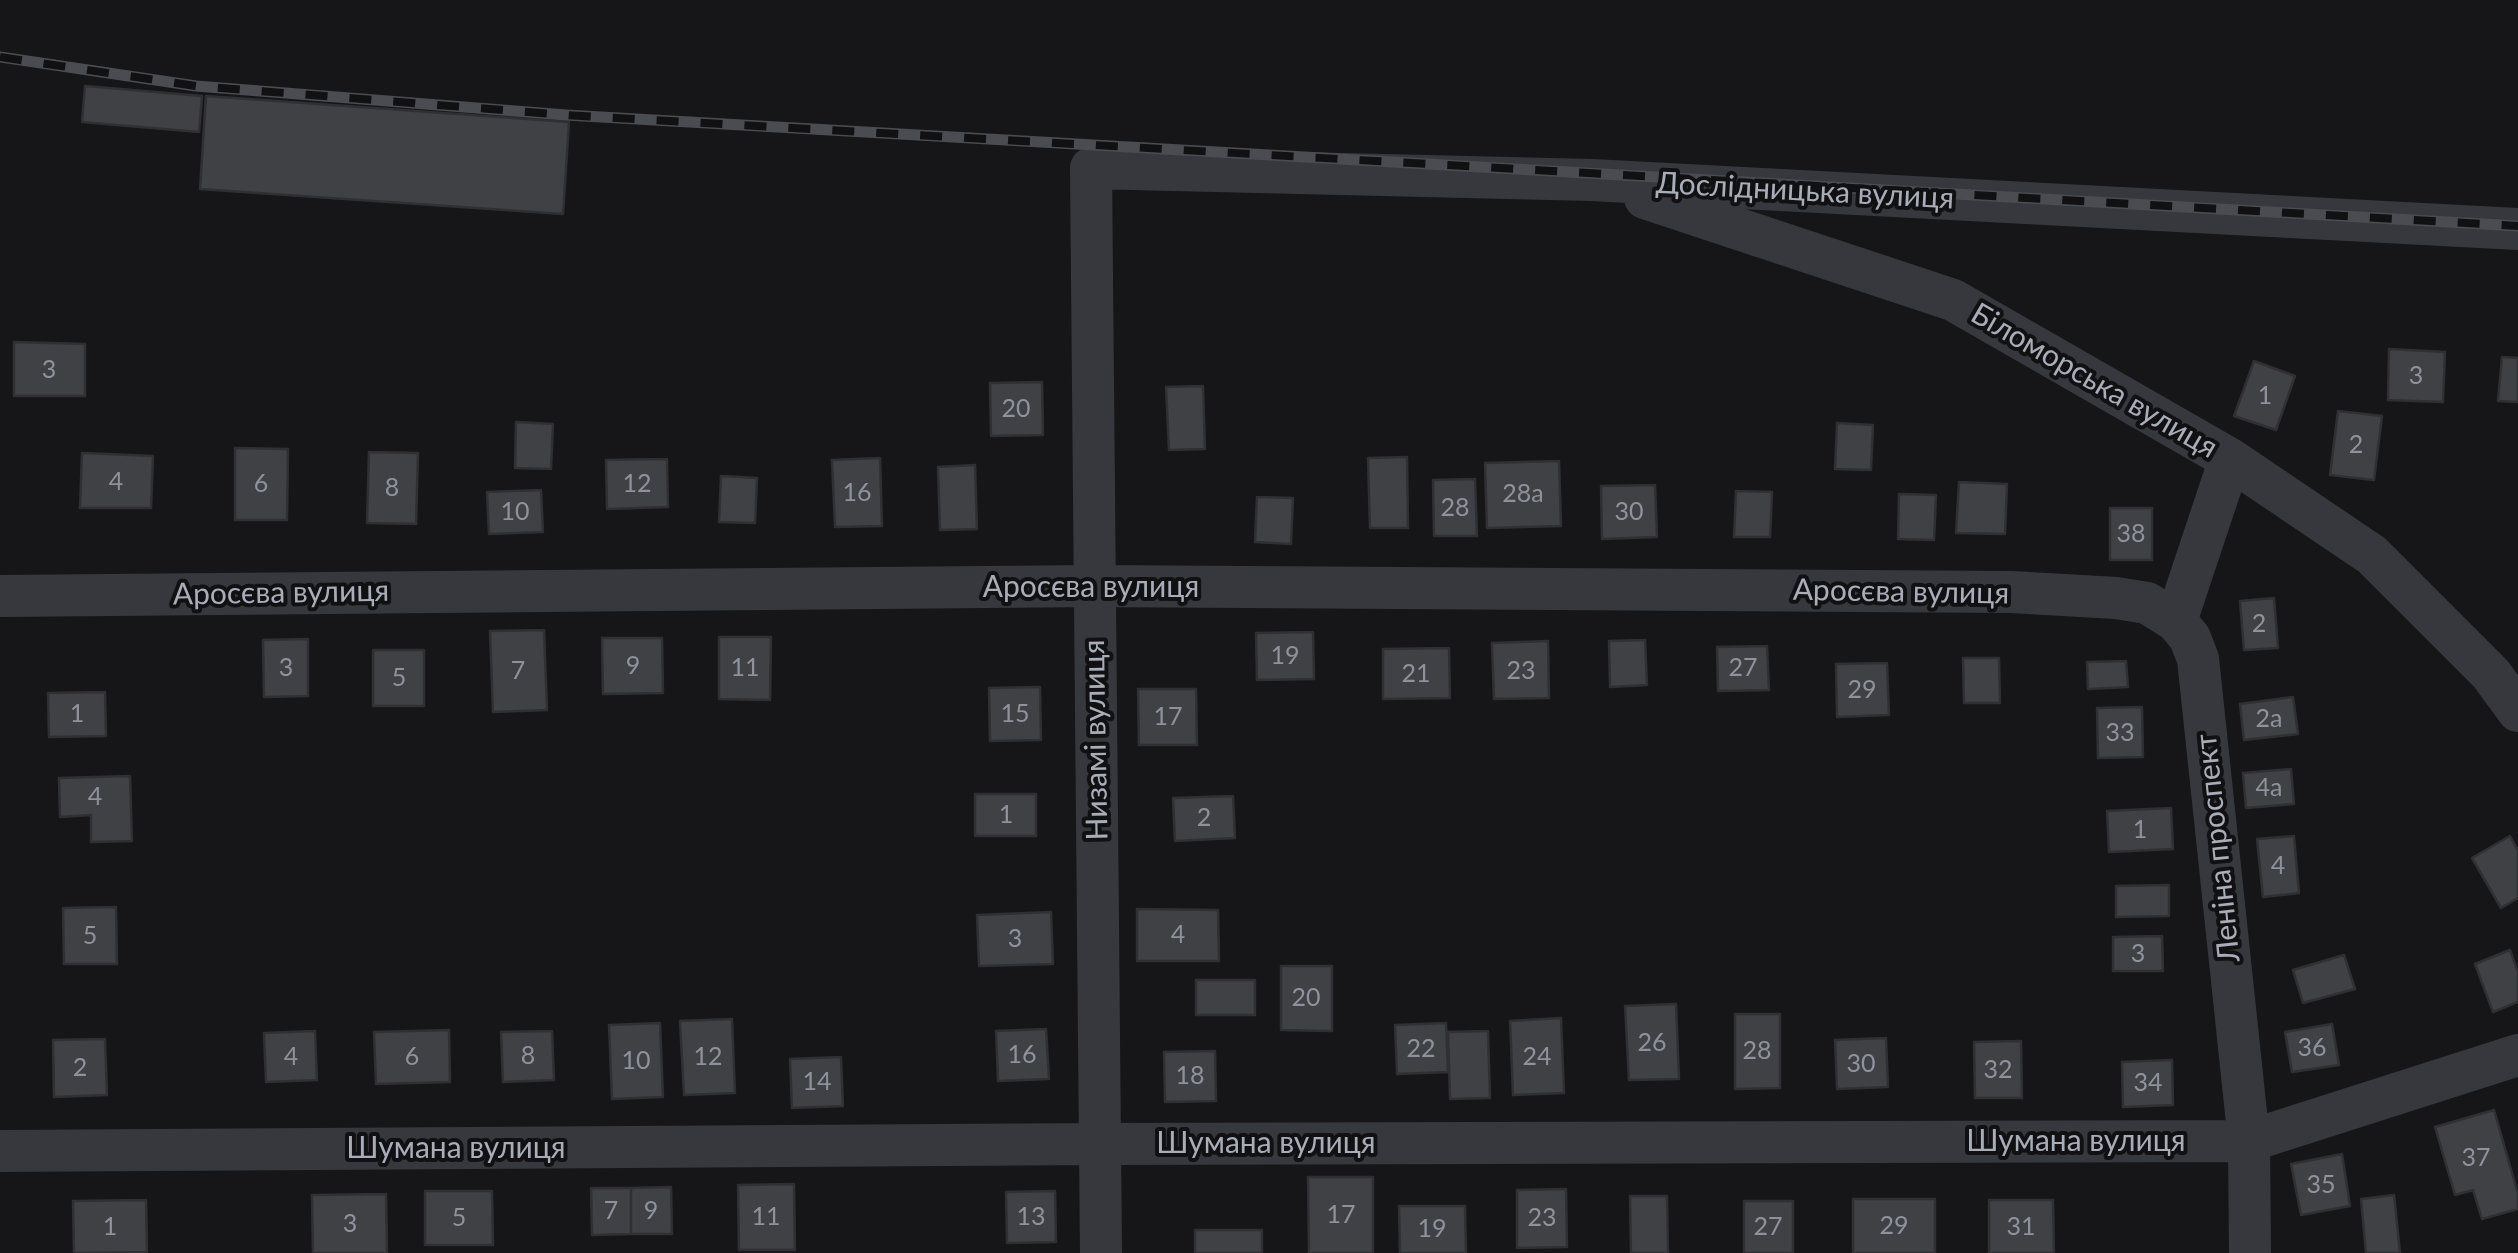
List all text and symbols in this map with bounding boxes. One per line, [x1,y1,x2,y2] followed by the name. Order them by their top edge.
[1655,165,1955,217] street label: Дослідницька вулиця
[1964,296,2224,466] street label: Біломорська вулиця
[42,355,56,385] house number: 3
[2409,361,2423,391] house number: 3
[2258,381,2272,411] house number: 1
[1002,394,1030,424] house number: 20
[2349,430,2363,460] house number: 2
[109,467,123,497] house number: 4
[254,469,268,499] house number: 6
[623,469,651,499] house number: 12
[385,473,399,503] house number: 8
[843,478,871,508] house number: 16
[1502,479,1544,509] house number: 28а
[1441,493,1469,523] house number: 28
[501,497,529,527] house number: 10
[1615,497,1643,527] house number: 30
[2117,519,2145,549] house number: 38
[983,569,1199,605] street label: Аросєва вулиця
[1793,572,2009,612] street label: Аросєва вулиця
[173,573,389,613] street label: Аросєва вулиця
[2252,609,2266,639] house number: 2
[1076,639,1116,841] street label: Низамі вулиця
[1271,641,1299,671] house number: 19
[626,651,640,681] house number: 9
[279,653,293,683] house number: 3
[731,653,759,683] house number: 11
[1729,653,1757,683] house number: 27
[511,656,525,686] house number: 7
[1507,656,1535,686] house number: 23
[1402,659,1430,689] house number: 21
[392,663,406,693] house number: 5
[1848,675,1876,705] house number: 29
[70,699,84,729] house number: 1
[1001,699,1029,729] house number: 15
[1154,702,1182,732] house number: 17
[2256,704,2282,734] house number: 2а
[2106,718,2134,748] house number: 33
[2188,732,2248,964] street label: Леніна проспект
[2256,773,2282,803] house number: 4а
[88,782,102,812] house number: 4
[999,800,1013,830] house number: 1
[1197,803,1211,833] house number: 2
[2133,815,2147,845] house number: 1
[2271,851,2285,881] house number: 4
[1171,920,1185,950] house number: 4
[83,921,97,951] house number: 5
[1008,924,1022,954] house number: 3
[2131,939,2145,969] house number: 3
[1292,983,1320,1013] house number: 20
[1638,1028,1666,1058] house number: 26
[2298,1033,2326,1063] house number: 36
[1407,1034,1435,1064] house number: 22
[1743,1036,1771,1066] house number: 28
[1008,1040,1036,1070] house number: 16
[521,1041,535,1071] house number: 8
[284,1042,298,1072] house number: 4
[405,1042,419,1072] house number: 6
[694,1042,722,1072] house number: 12
[1523,1042,1551,1072] house number: 24
[622,1046,650,1076] house number: 10
[1847,1049,1875,1079] house number: 30
[73,1053,87,1083] house number: 2
[1984,1055,2012,1085] house number: 32
[1176,1061,1204,1091] house number: 18
[803,1067,831,1097] house number: 14
[2134,1068,2162,1098] house number: 34
[1966,1123,2186,1159] street label: Шумана вулиця
[1156,1125,1376,1161] street label: Шумана вулиця
[346,1130,566,1166] street label: Шумана вулиця
[2462,1143,2490,1173] house number: 37
[2307,1170,2335,1200] house number: 35
[604,1196,618,1226] house number: 7
[644,1196,658,1226] house number: 9
[1327,1200,1355,1230] house number: 17
[752,1202,780,1232] house number: 11
[1017,1202,1045,1232] house number: 13
[452,1203,466,1233] house number: 5
[1528,1203,1556,1233] house number: 23
[343,1209,357,1239] house number: 3
[1880,1211,1908,1241] house number: 29
[103,1212,117,1242] house number: 1
[1754,1212,1782,1242] house number: 27
[2007,1212,2035,1242] house number: 31
[1418,1214,1446,1244] house number: 19

